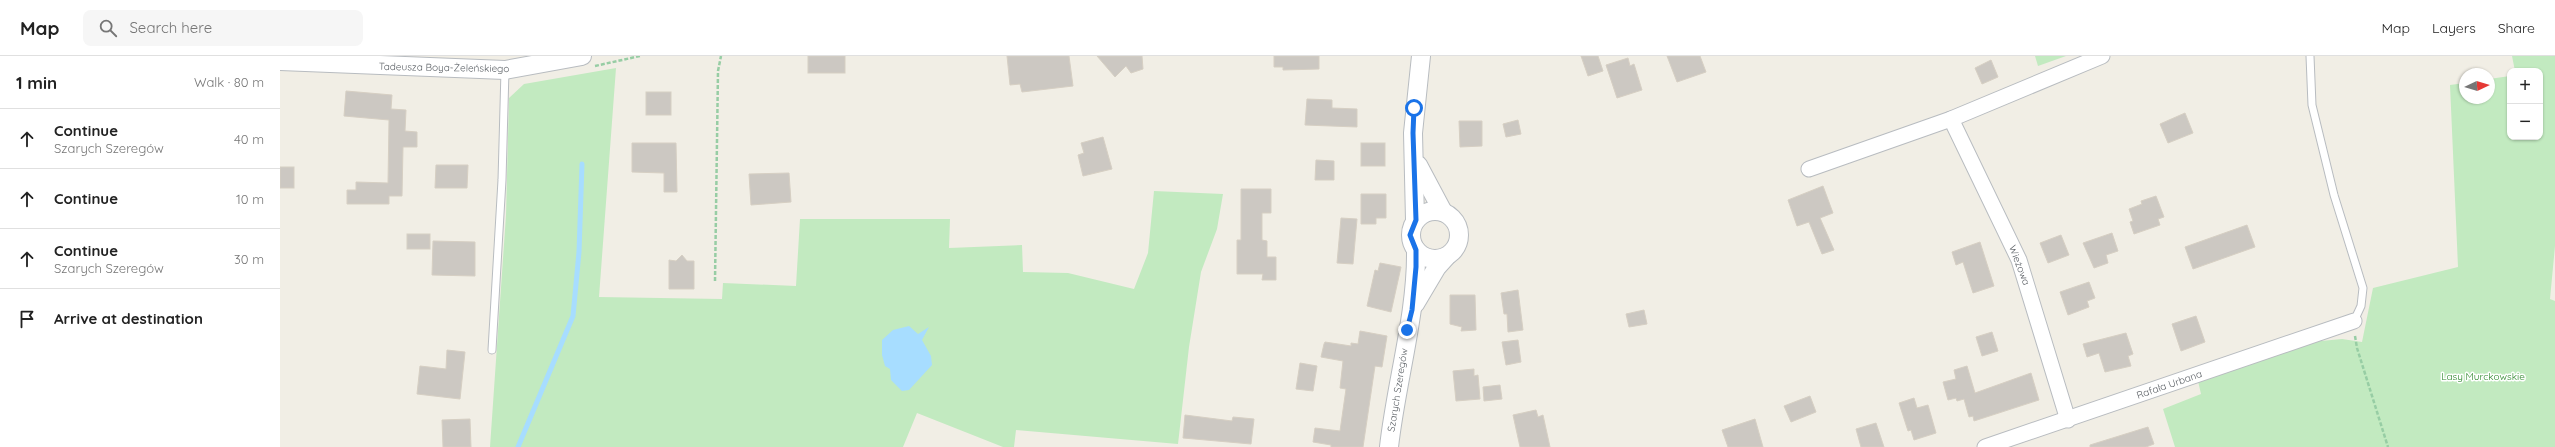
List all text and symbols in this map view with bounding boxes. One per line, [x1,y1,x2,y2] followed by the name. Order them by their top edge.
[83,10,363,46] search box
[20,16,59,40] text: Map
[97,17,119,39] icon: search
[129,18,212,37] text: Search here
[2381,19,2410,37] text: Map
[2432,19,2476,37] text: Layers
[2498,19,2535,37] text: Share
[379,60,509,75] street label: Tadeusza Boya-Żeleńskiego
[2459,68,2495,104] north arrow
[2507,68,2543,140] map controls
[2507,68,2543,104] button: +
[16,72,57,93] text: 1 min
[194,74,264,90] text: Walk · 80 m
[1405,99,1423,117] route start
[2507,104,2543,140] button: −
[54,121,118,140] text: Continue
[16,128,38,150] icon: ahead
[234,131,264,147] text: 40 m
[54,140,164,156] text: Szarych Szeregów
[16,188,38,210] icon: ahead
[54,189,118,208] text: Continue
[236,191,264,207] text: 10 m
[54,241,118,260] text: Continue
[2006,243,2033,287] street label: Wieżowa
[16,248,38,270] icon: ahead
[234,251,264,267] text: 30 m
[54,260,164,276] text: Szarych Szeregów
[16,308,38,330] icon: arrive
[54,309,203,328] text: Arrive at destination
[1398,321,1416,339] route end
[1384,347,1411,433] street label: Szarych Szeregów
[2135,367,2204,402] street label: Rafała Urbana
[2441,370,2525,383] park label: Lasy Murckowskie

